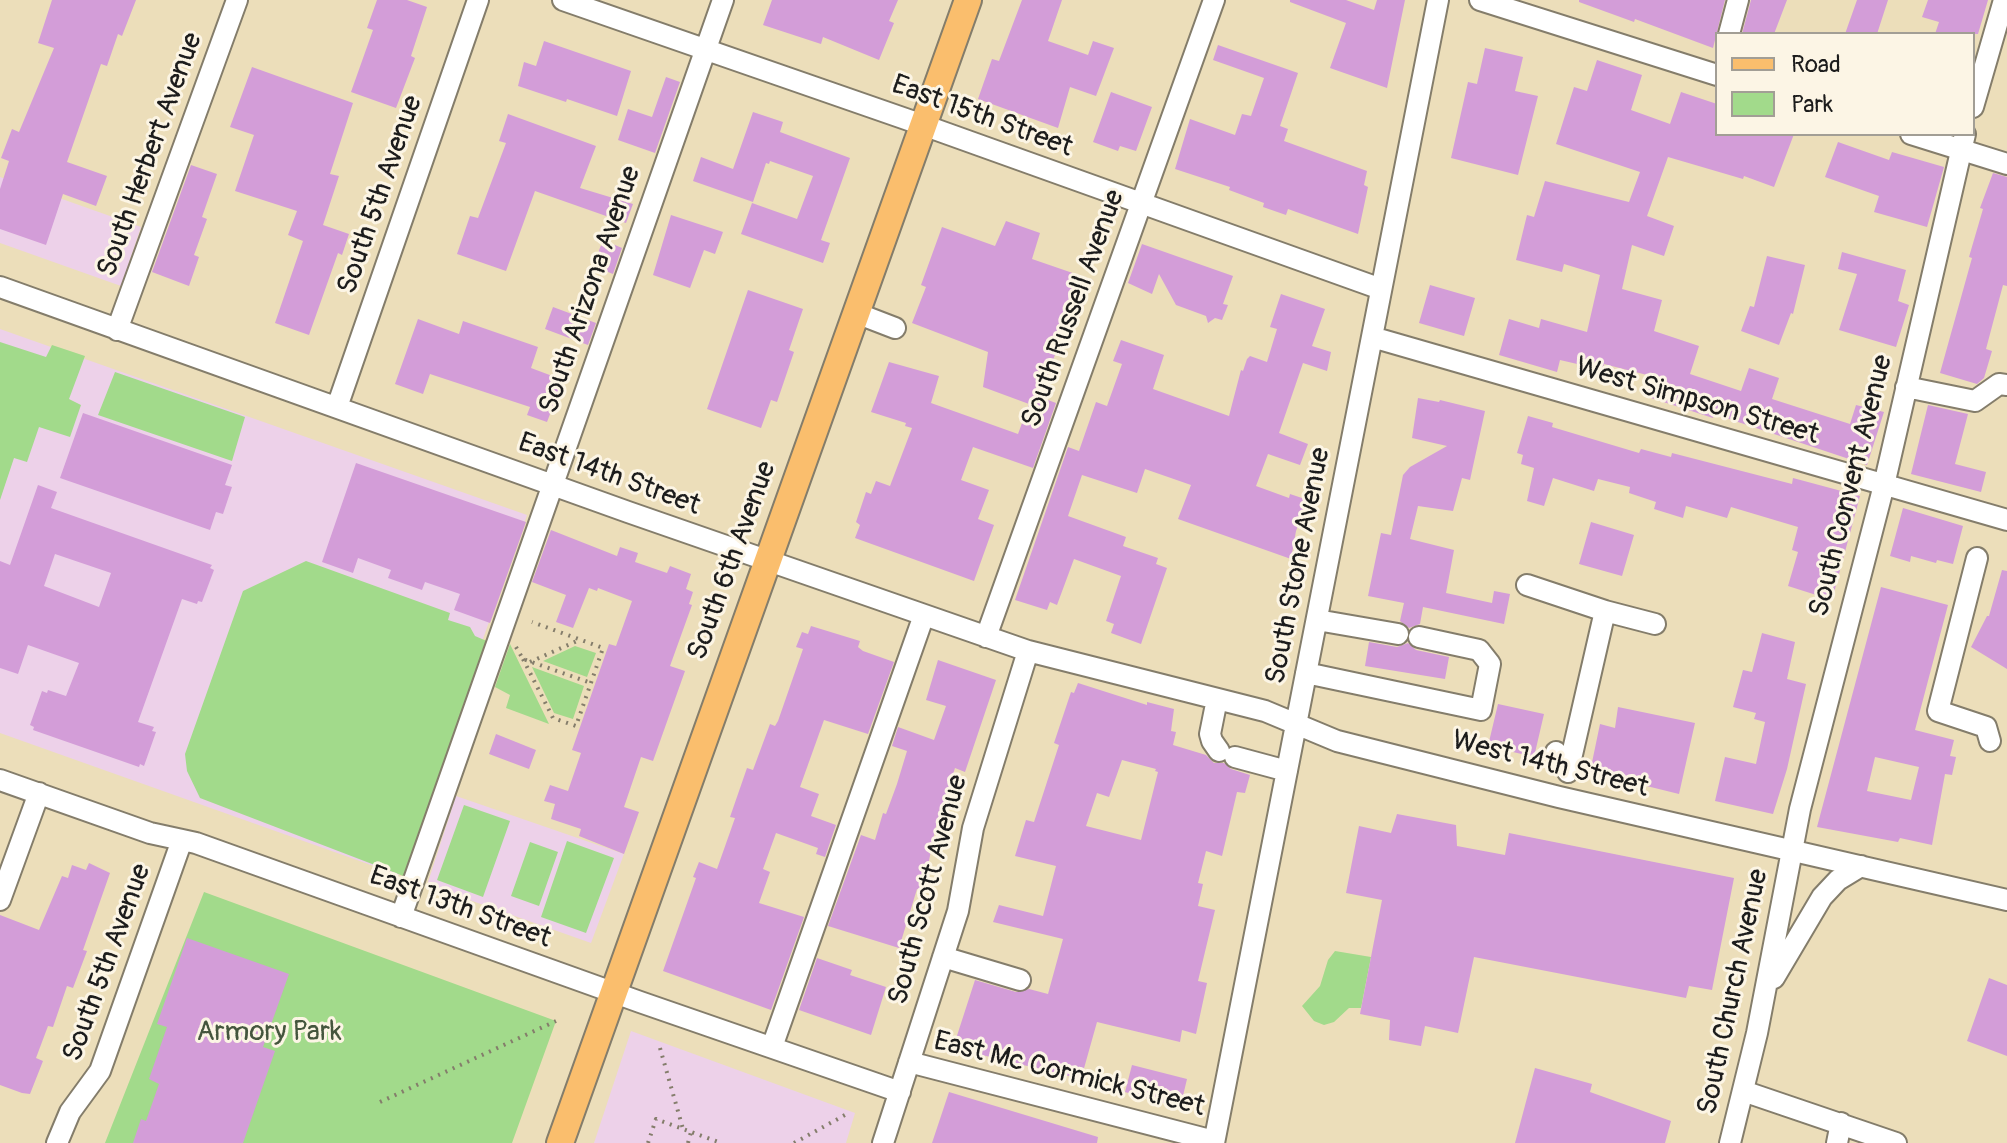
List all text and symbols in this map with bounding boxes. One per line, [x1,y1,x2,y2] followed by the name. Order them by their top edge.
[91,28,211,282] street label: South Herbert Avenue
[1715,32,1975,136] legend
[1791,50,1841,79] text: Road
[887,69,1077,165] street label: East 15th Street
[1791,90,1833,119] text: Park
[331,91,431,299] street label: South 5th Avenue
[533,162,649,418] street label: South Arizona Avenue
[1015,186,1133,432] street label: South Russell Avenue
[1572,351,1822,453] street label: West Simpson Street
[1803,352,1901,620] street label: South Convent Avenue
[513,427,705,523] street label: East 14th Street
[1260,445,1338,687] street label: South Stone Avenue
[682,457,784,665] street label: South 6th Avenue
[1448,724,1652,806] street label: West 14th Street
[882,772,976,1008] street label: South Scott Avenue
[57,860,159,1066] street label: South 5th Avenue
[365,860,555,956] street label: East 13th Street
[1692,866,1776,1118] street label: South Church Avenue
[196,1016,342,1050] park label: Armory Park
[930,1025,1208,1125] street label: East Mc Cormick Street

